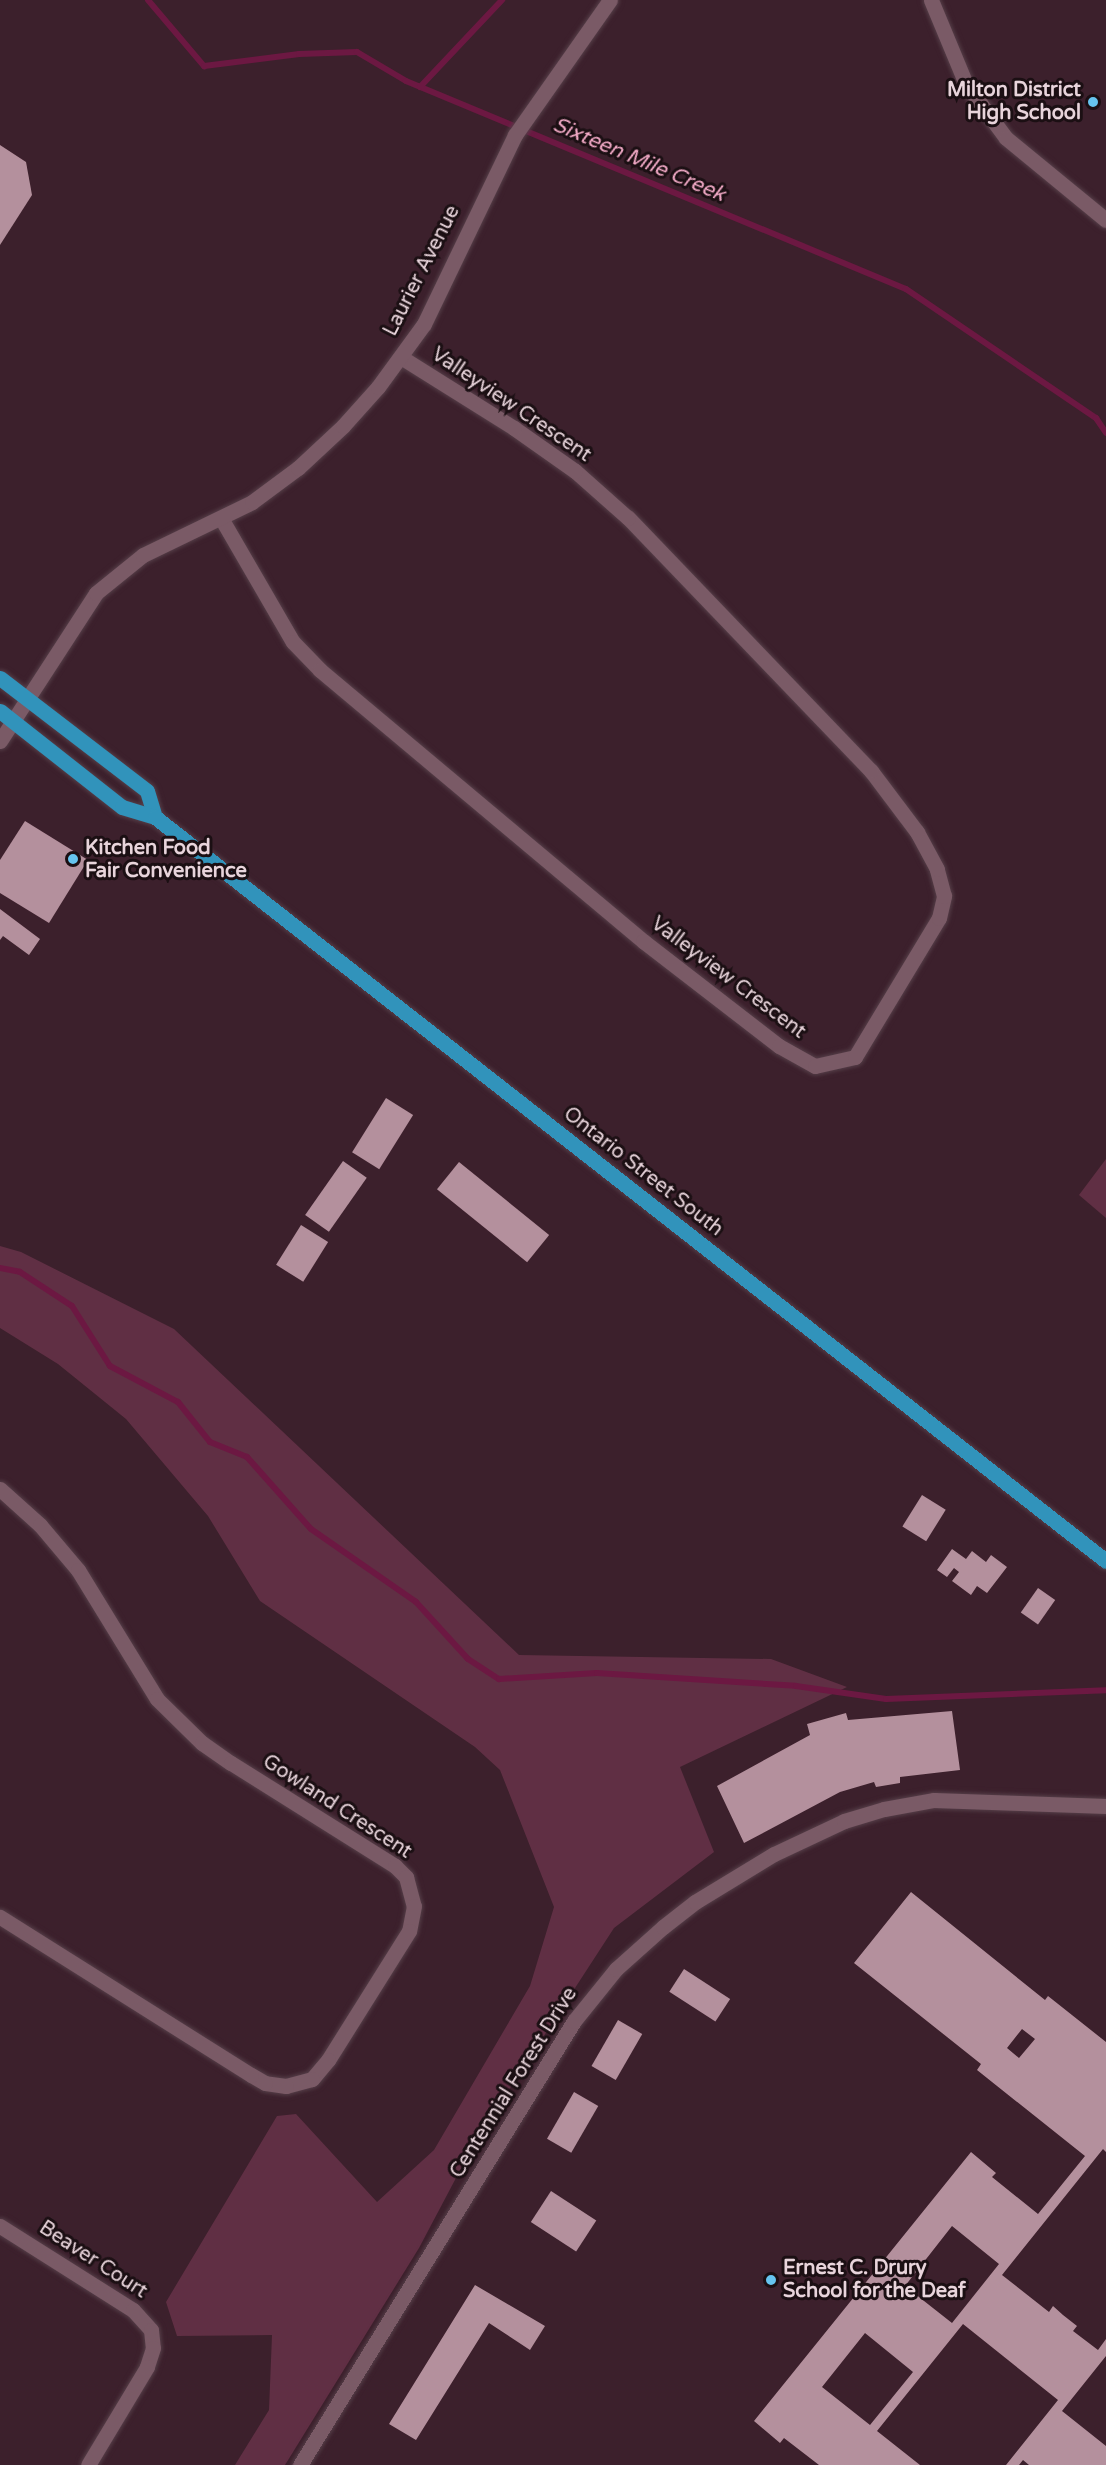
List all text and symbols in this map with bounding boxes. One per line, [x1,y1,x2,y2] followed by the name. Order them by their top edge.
[947,78,1081,125] place label: Milton District High School
[1086,95,1100,109] marker: Milton District High School
[549,112,729,208] water label: Sixteen Mile Creek
[379,202,465,340] street label: Laurier Avenue
[427,343,595,467] street label: Valleyview Crescent
[85,836,247,883] place label: Kitchen Food Fair Convenience
[66,852,80,866] marker: Kitchen Food Fair Convenience
[646,912,810,1044] street label: Valleyview Crescent
[558,1102,728,1242] street label: Ontario Street South
[258,1750,416,1864] street label: Gowland Crescent
[445,1983,583,2183] street label: Centennial Forest Drive
[34,2216,152,2304] street label: Beaver Court
[783,2256,966,2303] place label: Ernest C. Drury School for the Deaf
[764,2273,778,2287] marker: Ernest C. Drury School for the Deaf

